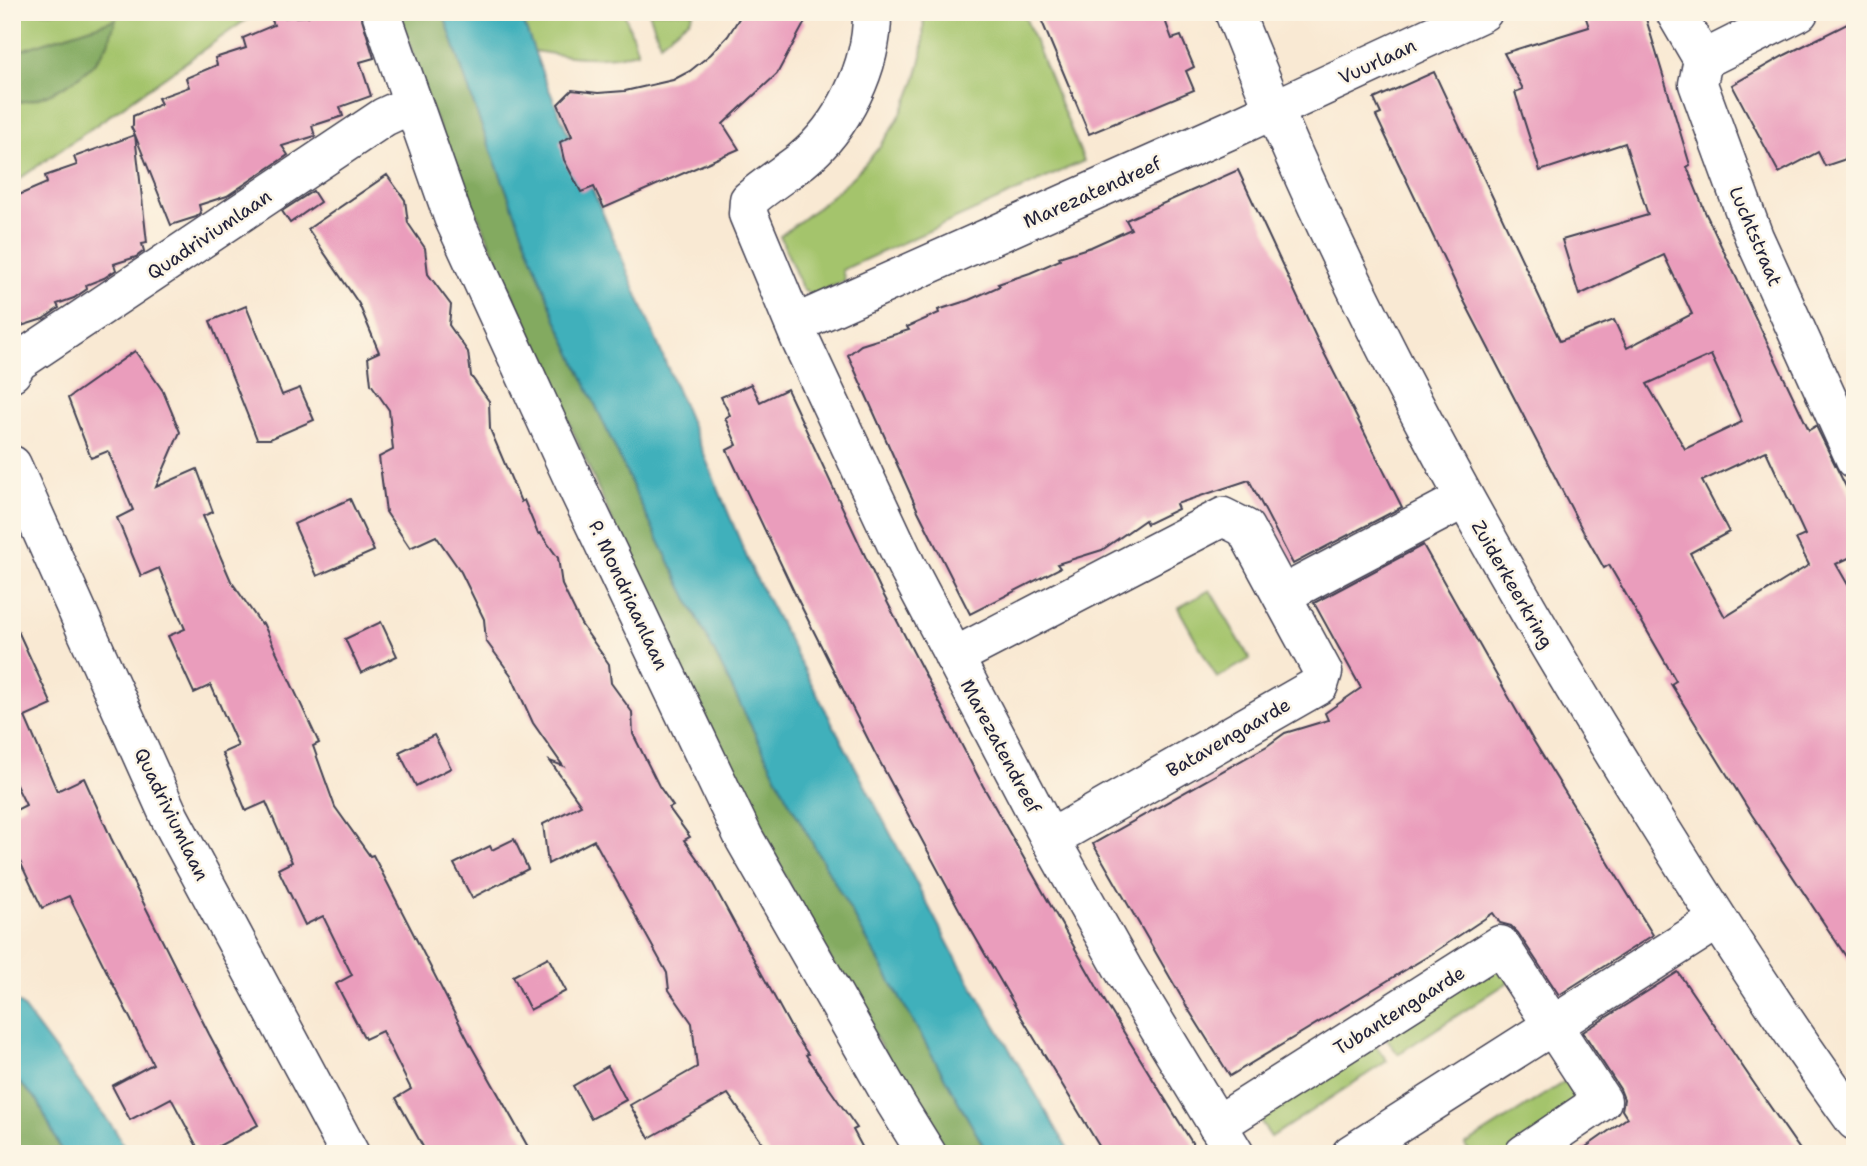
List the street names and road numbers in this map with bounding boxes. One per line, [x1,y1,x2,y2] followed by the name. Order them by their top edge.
[1334,33,1420,90] street label: Vuurlaan
[1019,150,1166,234] street label: Marezatendreef
[1723,182,1788,290] street label: Luchtstraat
[142,184,276,285] street label: Quadriviumlaan
[583,516,674,674] street label: P. Mondriaanlaan
[1466,516,1559,653] street label: Zuiderkeerkring
[955,675,1047,819] street label: Marezatendreef
[1162,692,1295,783] street label: Batavengaarde
[129,744,215,885] street label: Quadriviumlaan
[1329,960,1470,1061] street label: Tubantengaarde

